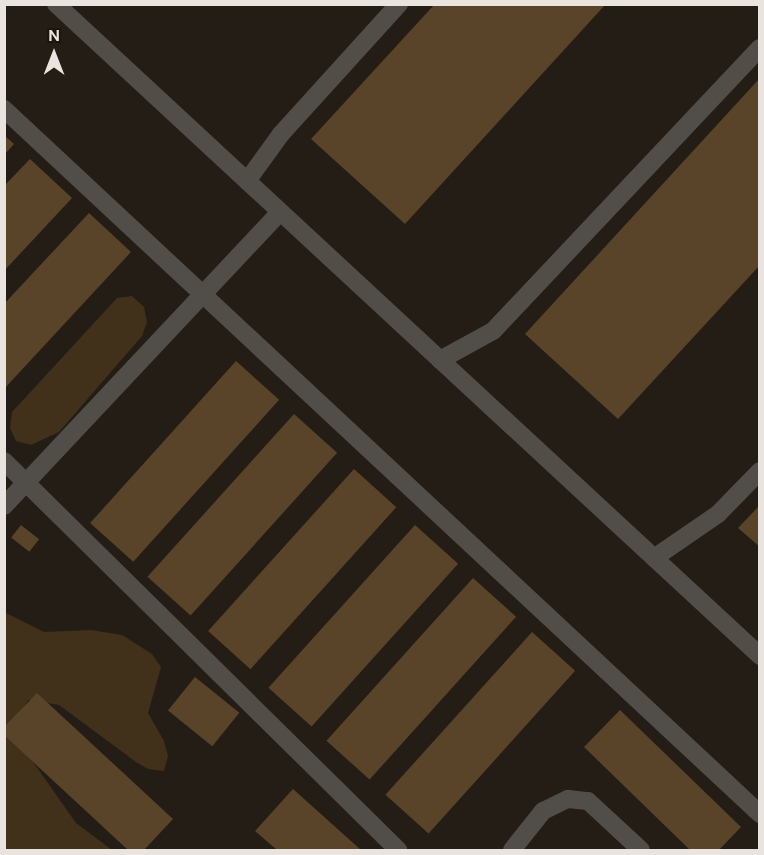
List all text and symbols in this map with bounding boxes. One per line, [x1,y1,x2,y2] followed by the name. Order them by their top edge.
[24,24,84,84] north arrow
[48,25,60,46] text: N

